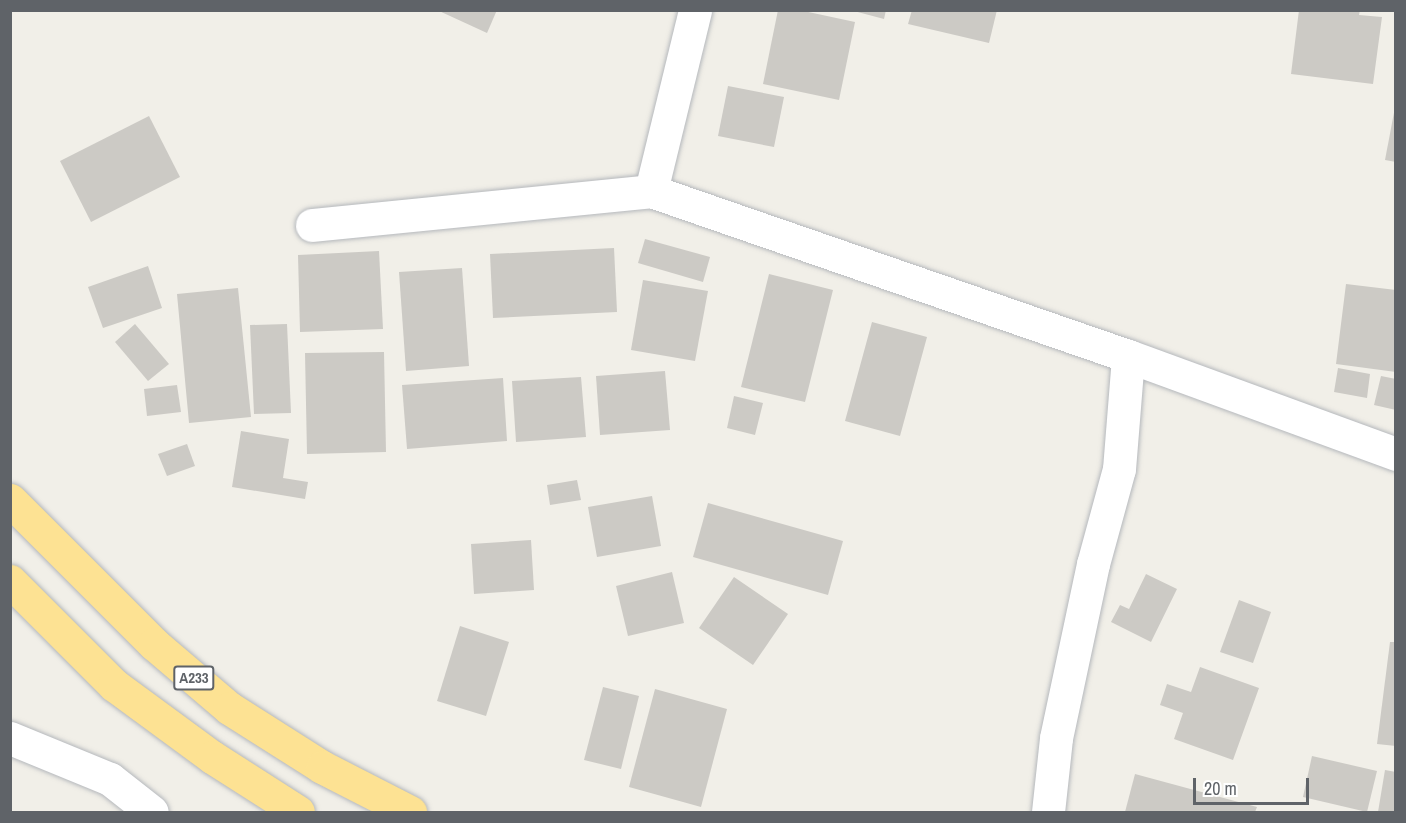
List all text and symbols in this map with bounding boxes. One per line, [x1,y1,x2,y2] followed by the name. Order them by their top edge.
[173,666,215,690] road number: A233
[1196,766,1312,804] scale bar
[1204,776,1237,801] text: 20 m

